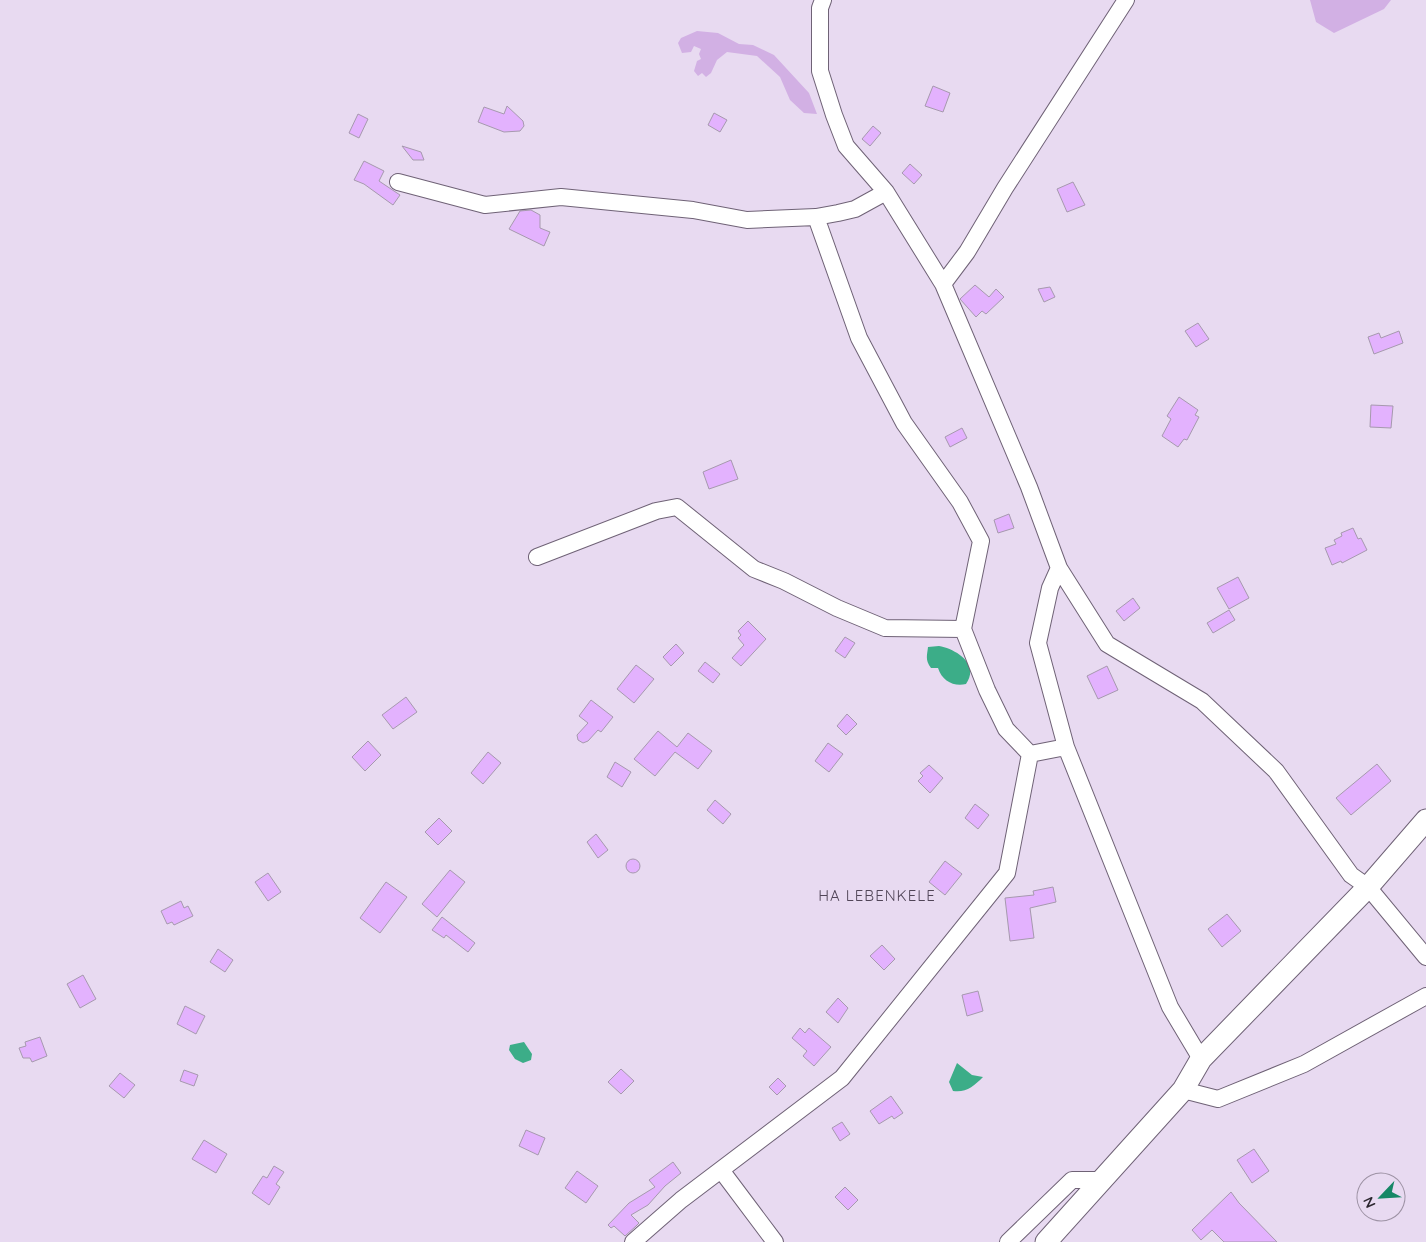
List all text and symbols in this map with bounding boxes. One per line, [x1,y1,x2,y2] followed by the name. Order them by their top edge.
[818,886,936,905] district label: HA LEBENKELE
[1356,1172,1406,1222] north arrow
[1359,1194,1380,1211] text: N

